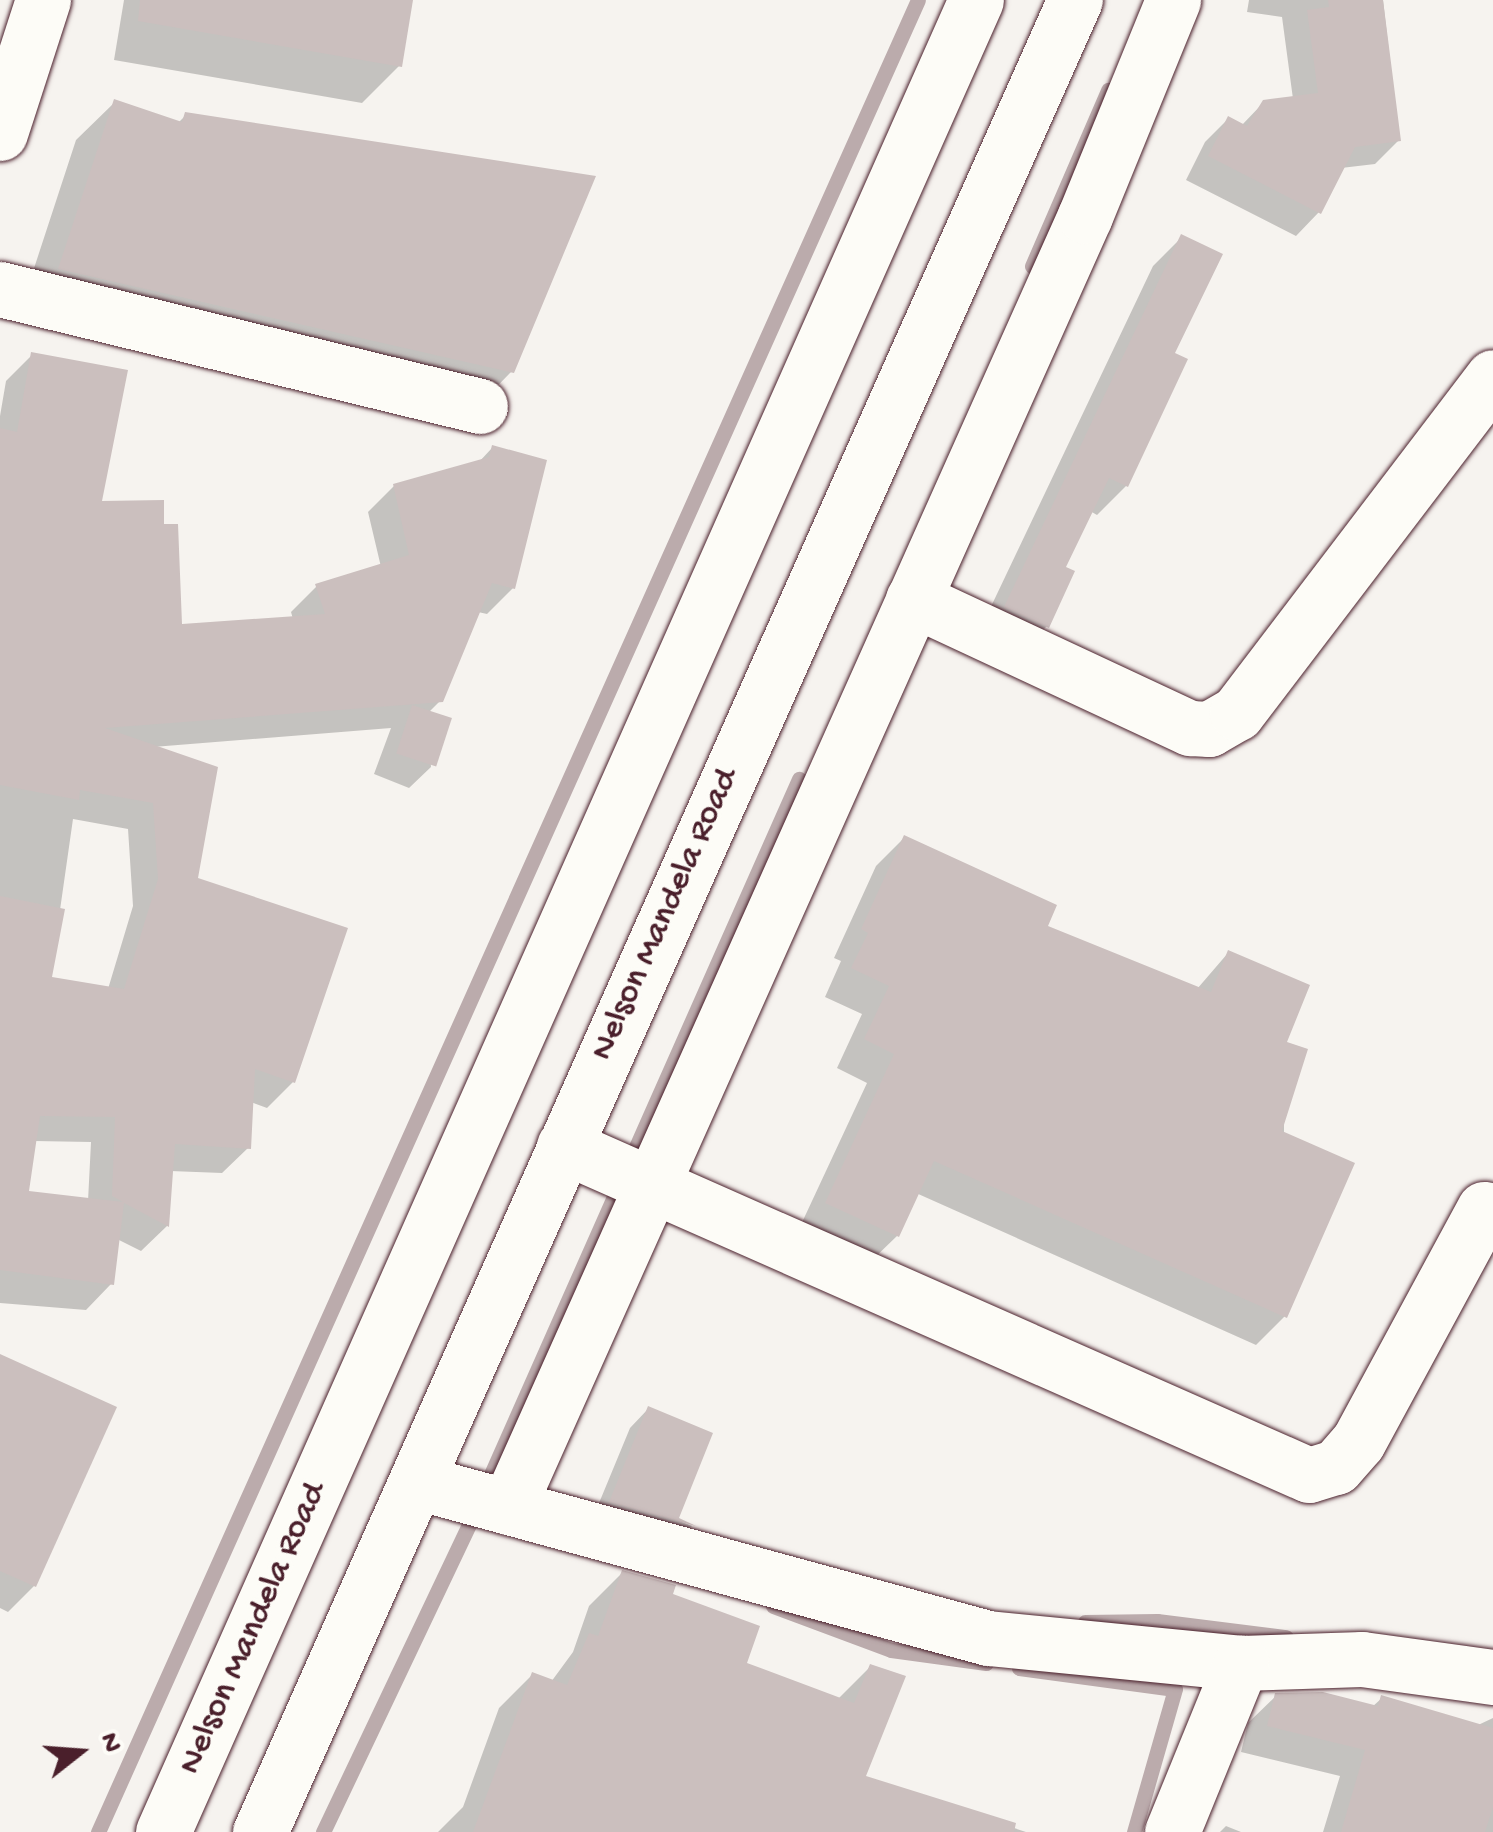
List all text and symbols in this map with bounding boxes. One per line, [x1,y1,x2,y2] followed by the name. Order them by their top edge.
[583,762,749,1068] street label: Nelson Mandela Road
[171,1476,337,1782] street label: Nelson Mandela Road
[30,1702,130,1802] north arrow
[91,1730,128,1757] text: N

